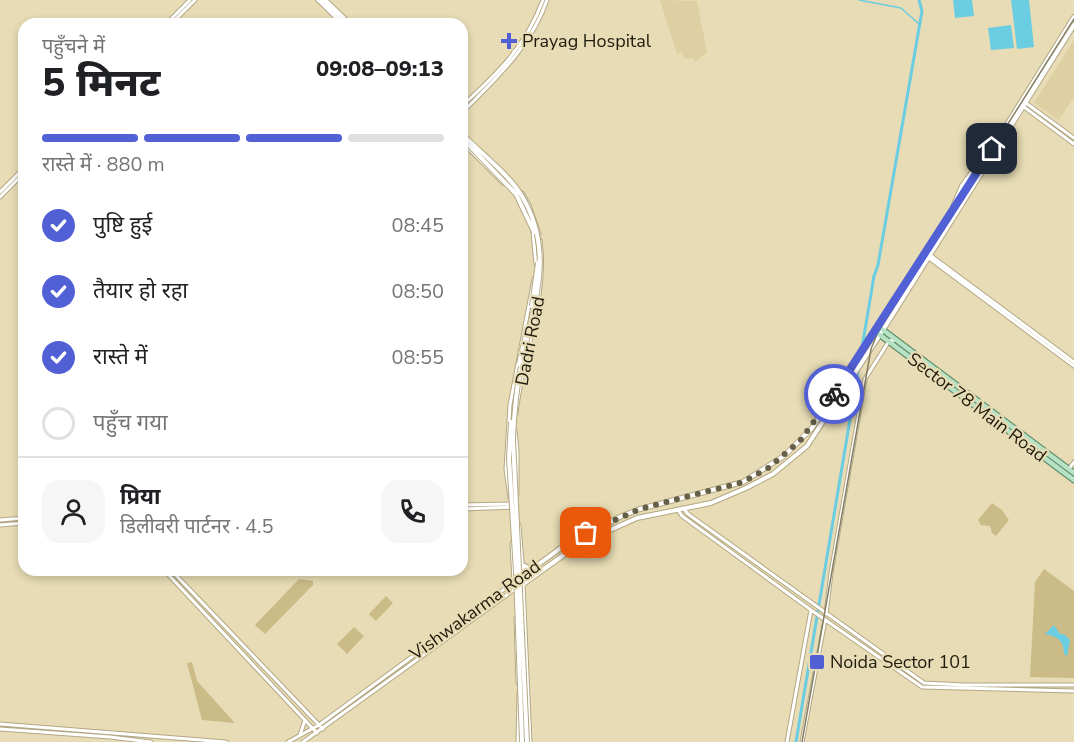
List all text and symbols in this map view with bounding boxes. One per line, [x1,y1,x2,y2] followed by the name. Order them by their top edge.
[522,29,652,53] place label: Prayag Hospital
[500,32,518,50] marker: Prayag Hospital
[42,33,105,60] text: पहुँचने में
[316,54,444,84] text: 09:08–09:13
[42,57,160,110] text: 5 मिनट
[966,123,1017,174] pin
[975,132,1008,165] icon: home
[42,151,165,178] text: रास्ते में · 880 m
[42,209,75,242] icon: check
[93,210,152,240] text: पुष्टि हुई
[391,212,444,239] text: 08:45
[42,275,75,308] icon: check
[93,276,188,306] text: तैयार हो रहा
[391,278,444,305] text: 08:50
[510,294,550,388] street label: Dadri Road
[42,341,75,374] icon: check
[93,342,148,372] text: रास्ते में
[391,344,444,371] text: 08:55
[903,347,1051,467] street label: Sector 78 Main Road
[804,364,864,424] courier
[818,378,851,411] icon: bike
[93,408,168,438] text: पहुँच गया
[42,480,105,543] button: person
[381,480,444,543] button: phone
[120,482,160,512] text: प्रिया
[560,507,611,558] pin
[120,513,274,540] text: डिलीवरी पार्टनर · 4.5
[569,516,602,549] icon: bag
[404,554,545,666] street label: Vishwakarma Road
[830,650,971,674] place label: Noida Sector 101
[808,653,826,671] marker: Noida Sector 101

